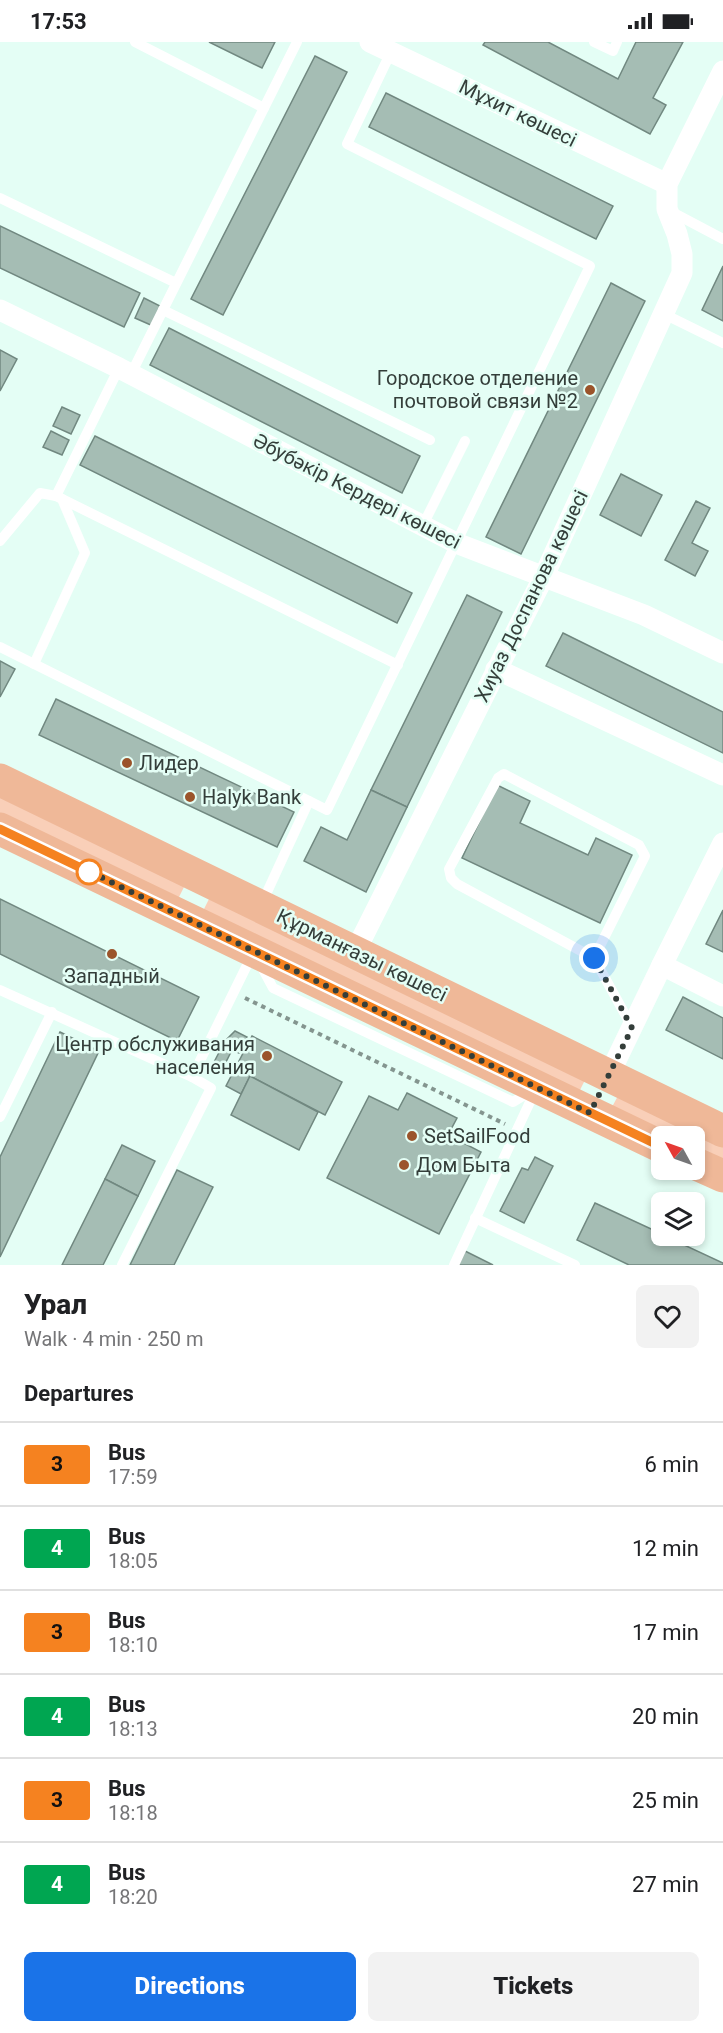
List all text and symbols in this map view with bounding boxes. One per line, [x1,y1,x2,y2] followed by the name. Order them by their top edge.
[30,9,87,34] text: 17:53
[455,74,581,152] street label: Мұхит көшесі
[377,366,578,413] place label: Городское отделение почтовой связи №2
[583,383,597,397] marker: Городское отделение почтовой связи №2
[249,428,465,554] street label: Әбубәкір Кердері көшесі
[469,486,593,706] street label: Хиуаз Доспанова көшесі
[139,751,199,775] place label: Лидер
[120,756,134,770] marker: Лидер
[202,785,302,809] place label: Halyk Bank
[183,790,197,804] marker: Halyk Bank
[76,859,102,885] unlabelled marker
[273,903,451,1007] street label: Құрманғазы көшесі
[579,943,609,973] your location
[105,947,119,961] marker: Западный
[64,964,160,988] place label: Западный
[55,1032,255,1079] place label: Центр обслуживания наcеления
[260,1049,274,1063] marker: Центр обслуживания наcеления
[424,1124,530,1148] place label: SetSailFood
[651,1126,705,1180] north arrow
[651,1126,705,1246] map controls
[405,1129,419,1143] marker: SetSailFood
[416,1153,511,1177] place label: Дом Быта
[397,1158,411,1172] marker: Дом Быта
[651,1192,705,1246] button: layers
[636,1285,699,1348] button: heart
[24,1288,87,1321] text: Урал
[24,1327,203,1351] text: Walk · 4 min · 250 m
[24,1381,134,1406] text: Departures
[108,1440,146,1465] text: Bus
[51,1452,63,1476] text: 3
[644,1452,699,1477] text: 6 min
[108,1465,158,1489] text: 17:59
[108,1524,146,1549] text: Bus
[51,1536,63,1560] text: 4
[632,1536,699,1561] text: 12 min
[108,1549,158,1573] text: 18:05
[108,1608,146,1633] text: Bus
[51,1620,63,1644] text: 3
[632,1620,699,1645] text: 17 min
[108,1633,158,1657] text: 18:10
[108,1692,146,1717] text: Bus
[51,1704,63,1728] text: 4
[632,1704,699,1729] text: 20 min
[108,1717,158,1741] text: 18:13
[108,1776,146,1801] text: Bus
[51,1788,63,1812] text: 3
[632,1788,699,1813] text: 25 min
[108,1801,158,1825] text: 18:18
[108,1860,146,1885] text: Bus
[51,1872,63,1896] text: 4
[632,1872,699,1897] text: 27 min
[108,1885,158,1909] text: 18:20
[24,1952,356,2021] button: Directions
[368,1952,699,2021] button: Tickets

